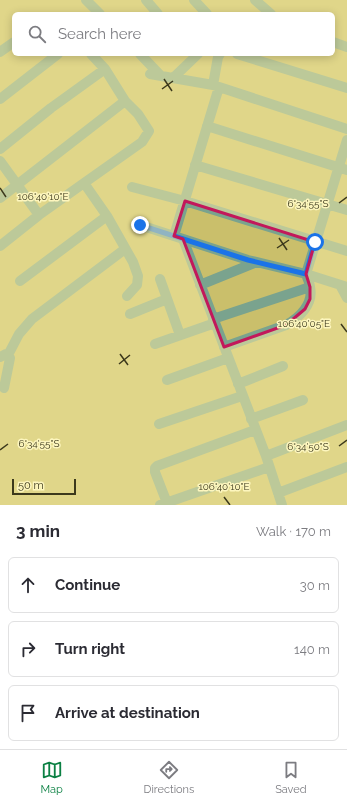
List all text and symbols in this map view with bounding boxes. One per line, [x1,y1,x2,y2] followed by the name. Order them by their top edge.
[12,12,335,56] search box
[26,23,48,45] icon: search
[58,25,141,43] text: Search here
[17,191,69,202] text: 106°40'10"E
[288,198,328,209] text: 6°34'55"S
[131,216,149,234] route end
[306,233,324,251] route start
[278,318,330,329] text: 106°40'05"E
[19,438,59,449] text: 6°34'55"S
[287,441,329,452] text: 6°34'50"S
[12,477,76,496] scale bar
[18,479,44,492] text: 50 m
[198,481,250,492] text: 106°40'10"E
[16,521,60,541] text: 3 min
[256,524,331,539] text: Walk · 170 m
[17,574,39,596] icon: ahead
[55,576,120,594] text: Continue
[300,578,330,593] text: 30 m
[17,638,39,660] icon: right
[55,640,125,658] text: Turn right
[294,642,330,657] text: 140 m
[17,702,39,724] icon: arrive
[55,704,200,722] text: Arrive at destination
[40,759,63,796] tab: Map
[144,759,194,796] tab: Directions
[275,759,307,796] tab: Saved

